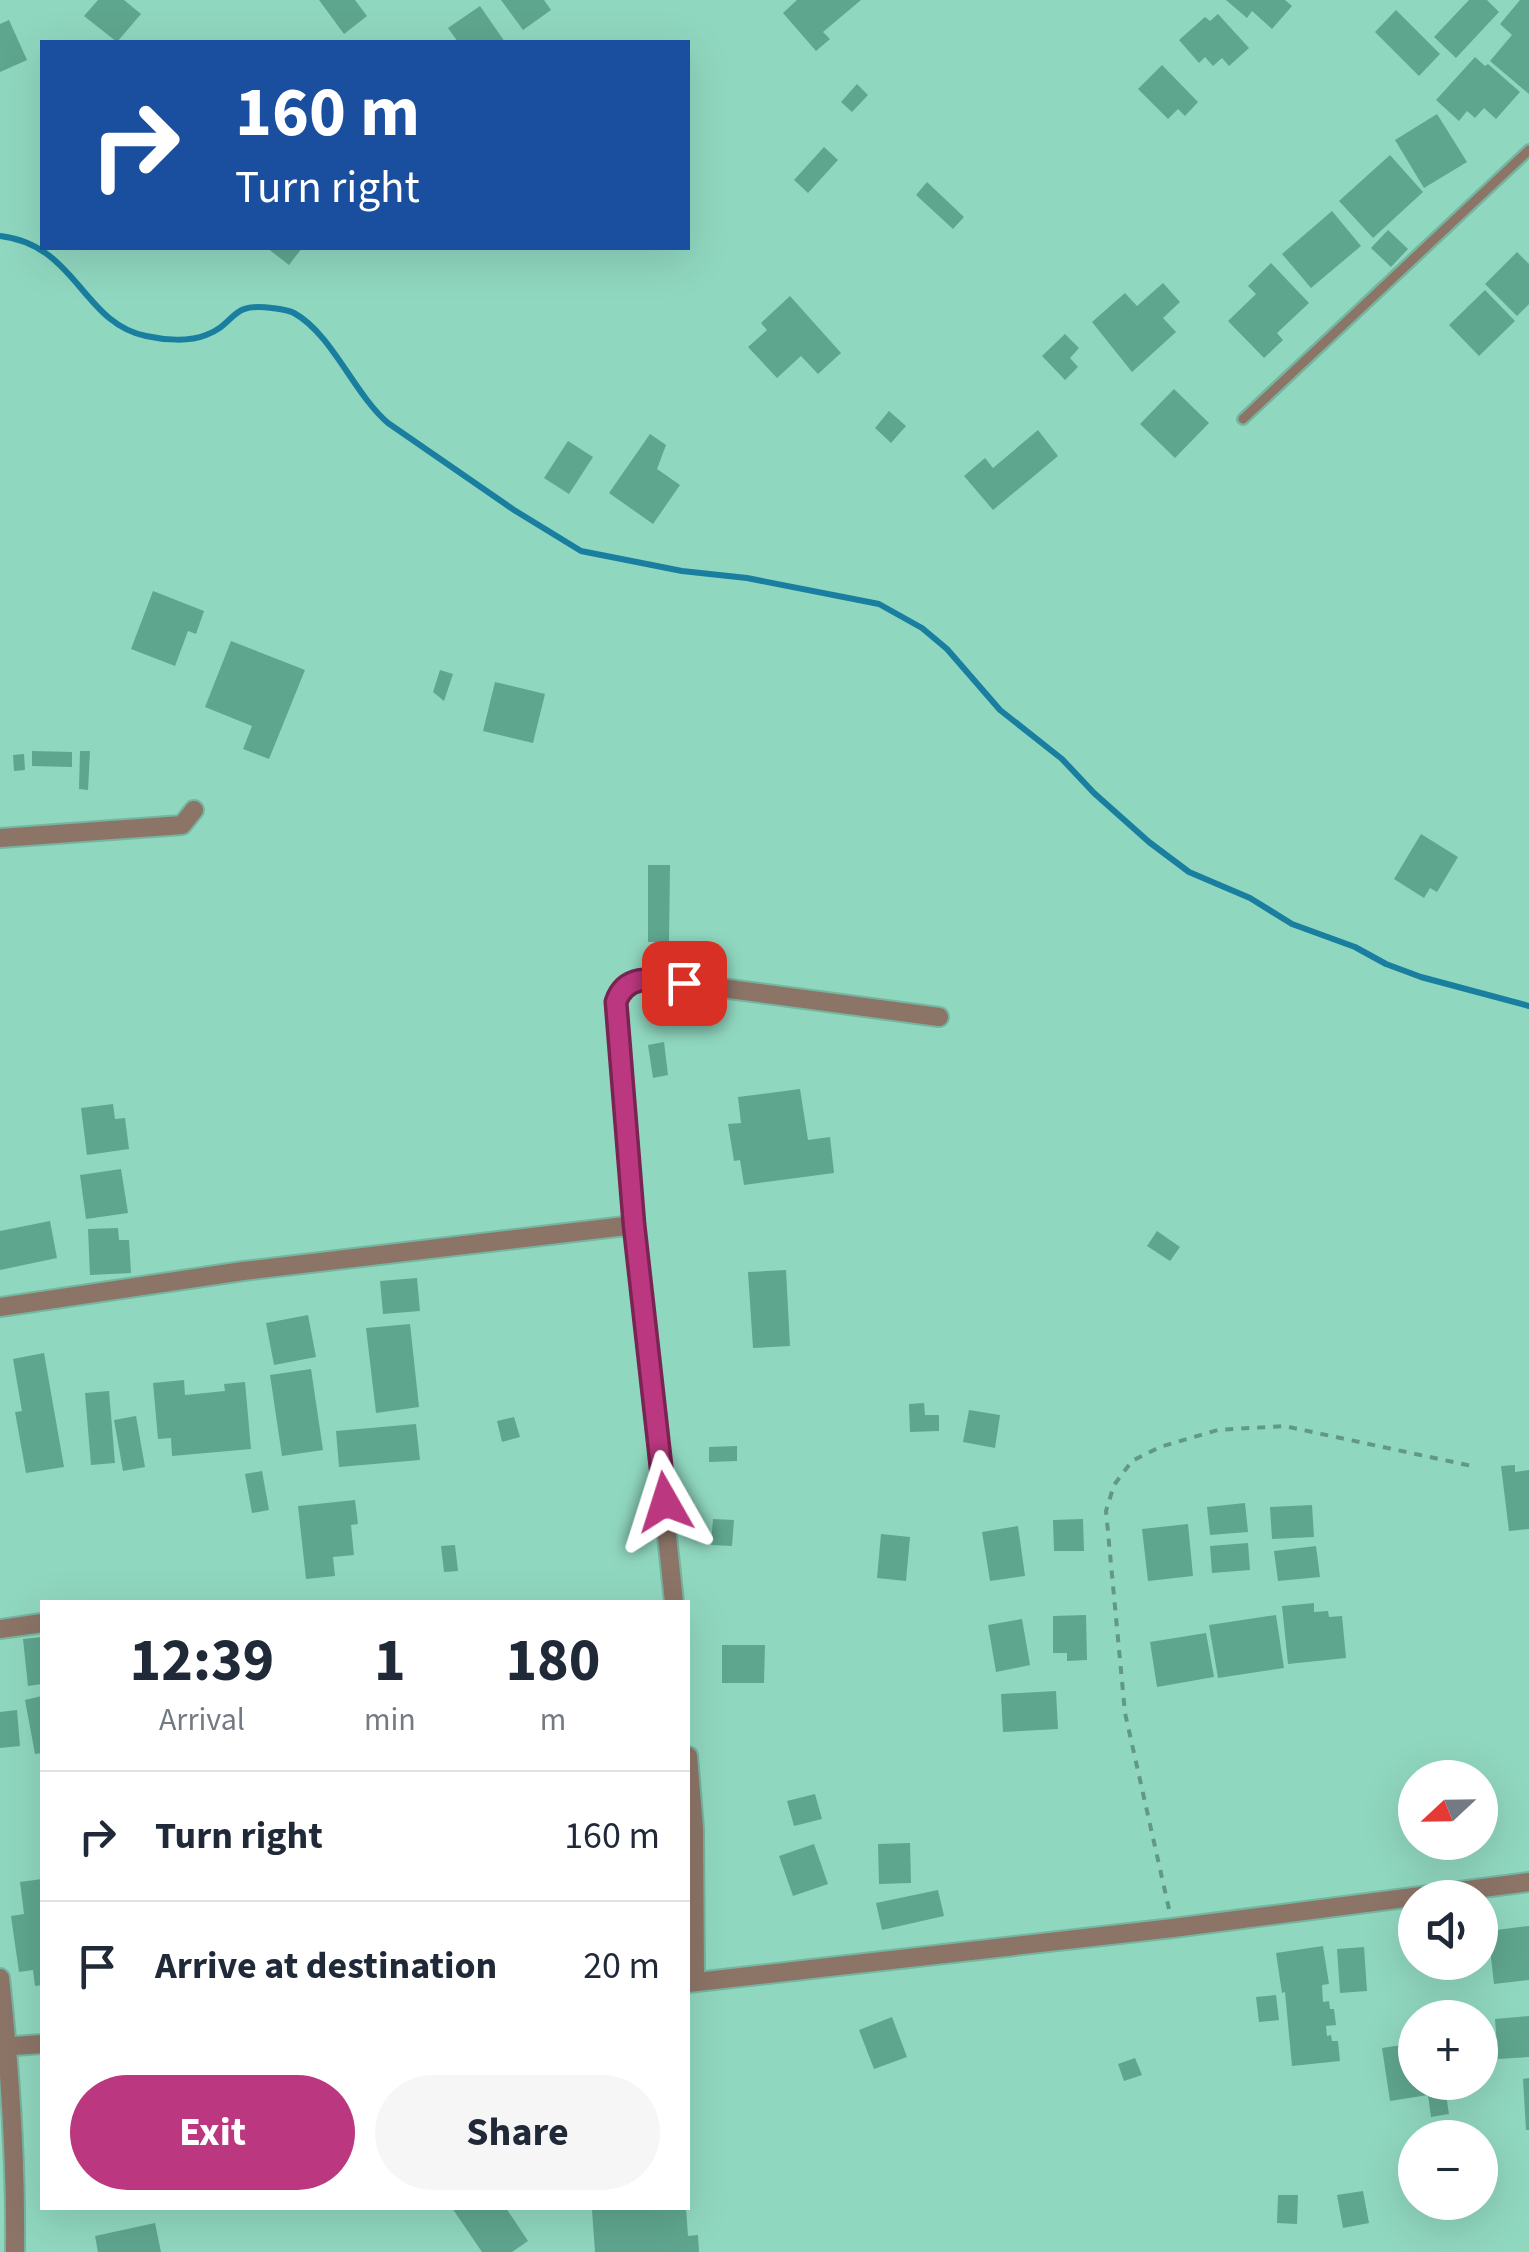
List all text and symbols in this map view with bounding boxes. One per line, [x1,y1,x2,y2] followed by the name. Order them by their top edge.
[235,63,420,163] text: 160 m
[70,80,200,210] icon: right
[235,156,420,220] text: Turn right
[642,941,727,1026] pin
[657,956,712,1011] icon: arrive
[613,1450,717,1554] position arrow
[130,1619,274,1704] text: 12:39
[374,1619,406,1704] text: 1
[505,1619,600,1704] text: 180
[159,1697,245,1743] text: Arrival
[364,1697,416,1743] text: min
[540,1697,566,1743] text: m
[1398,1760,1498,1860] north arrow
[1398,1760,1498,2220] map controls
[70,1809,125,1864] icon: right
[155,1809,323,1863] text: Turn right
[564,1809,660,1863] text: 160 m
[1398,1880,1498,1980] button: sound
[70,1939,125,1994] icon: arrive
[155,1939,497,1993] text: Arrive at destination
[583,1939,660,1993] text: 20 m
[1398,2000,1498,2100] button: +
[70,2075,355,2190] button: Exit
[375,2075,660,2190] button: Share
[1398,2120,1498,2220] button: −

